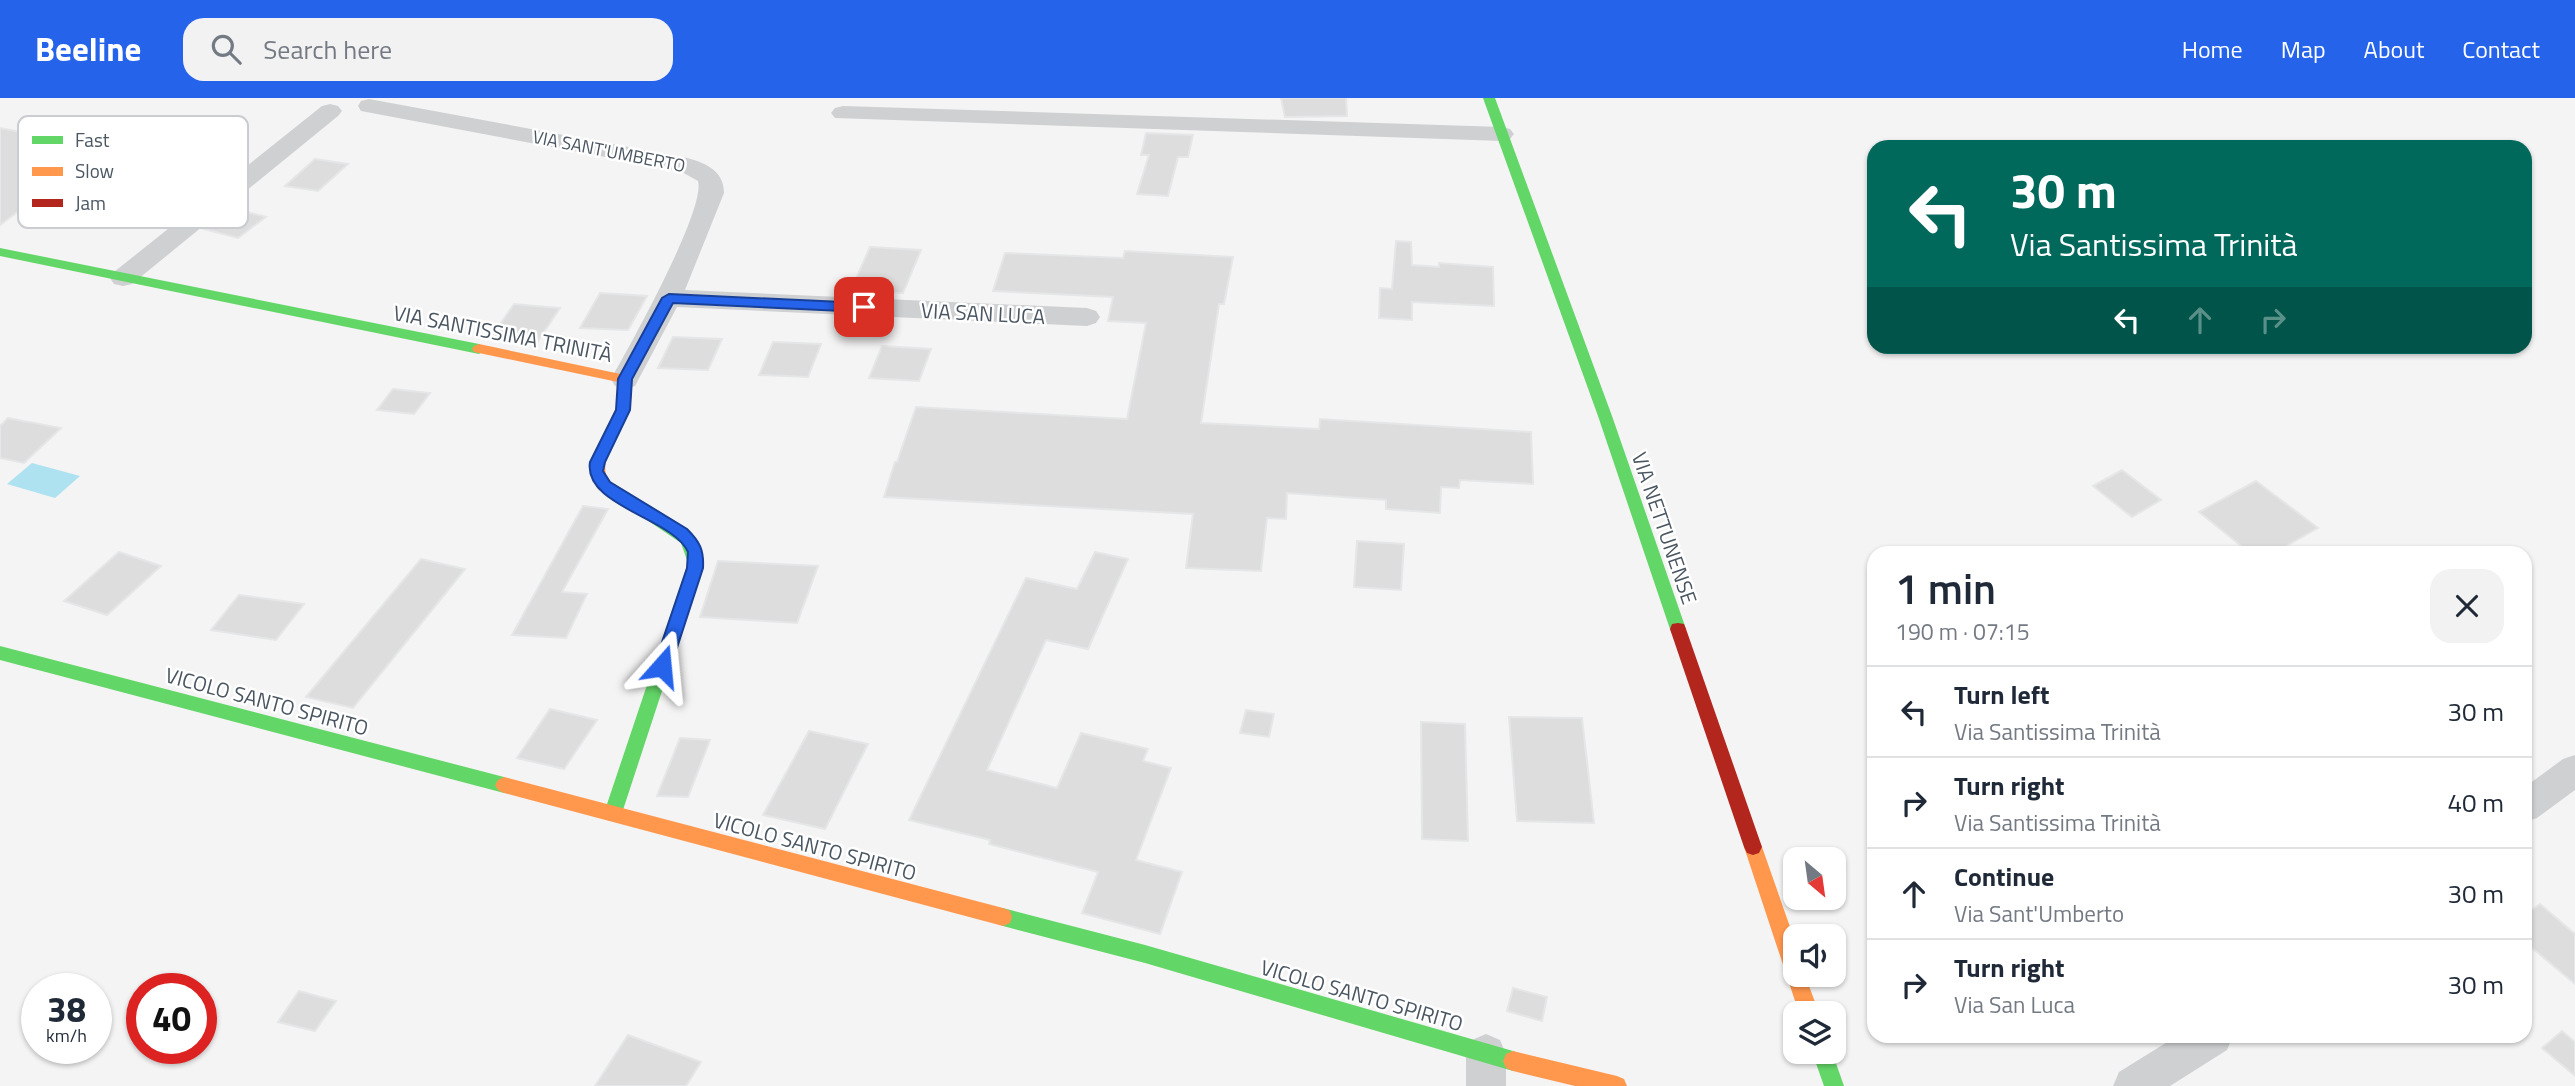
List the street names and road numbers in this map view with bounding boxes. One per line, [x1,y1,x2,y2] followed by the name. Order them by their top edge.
[530,123,688,179] street label: VIA SANT'UMBERTO
[920,294,1046,332] street label: VIA SAN LUCA
[391,296,616,370] street label: VIA SANTISSIMA TRINITÀ
[1624,448,1706,608] street label: VIA NETTUNENSE
[162,658,372,744] street label: VICOLO SANTO SPIRITO
[710,803,920,889] street label: VICOLO SANTO SPIRITO
[1257,951,1467,1039] street label: VICOLO SANTO SPIRITO

